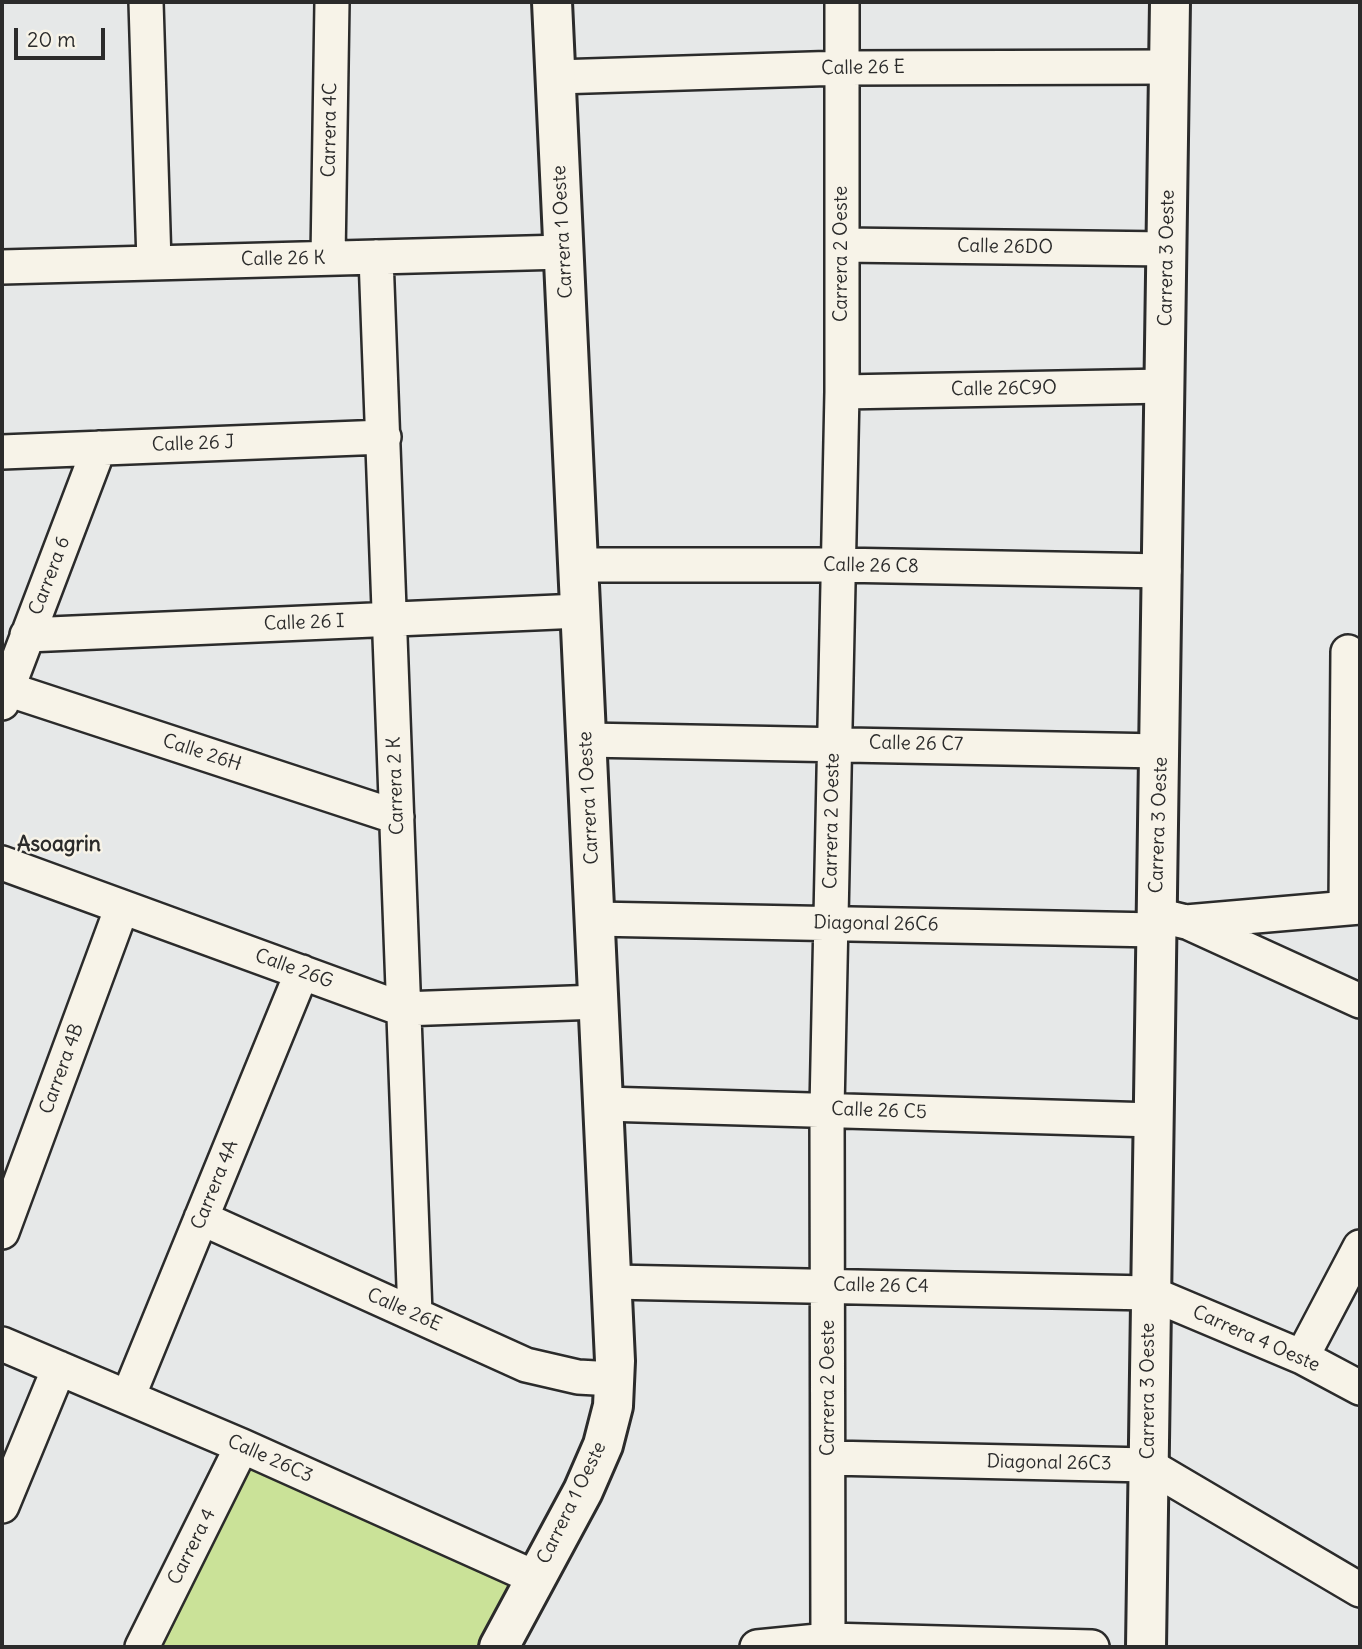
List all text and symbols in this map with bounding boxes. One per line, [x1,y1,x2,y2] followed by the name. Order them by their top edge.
[18,14,108,58] scale bar
[27,26,76,53] text: 20 m
[821,56,905,80] street label: Calle 26 E
[318,82,342,178] street label: Carrera 4C
[548,165,578,299] street label: Carrera 1 Oeste
[831,186,853,322] street label: Carrera 2 Oeste
[1154,189,1180,327] street label: Carrera 3 Oeste
[957,235,1053,259] street label: Calle 26DO
[241,247,325,271] street label: Calle 26 K
[951,377,1057,401] street label: Calle 26C9O
[151,431,235,457] street label: Calle 26 J
[25,534,75,618] street label: Carrera 6
[823,554,919,578] street label: Calle 26 C8
[263,610,345,636] street label: Calle 26 I
[160,730,244,776] street label: Calle 26H
[574,731,604,865] street label: Carrera 1 Oeste
[869,732,963,756] street label: Calle 26 C7
[383,737,409,835] street label: Carrera 2 K
[819,753,845,889] street label: Carrera 2 Oeste
[1145,756,1173,894] street label: Carrera 3 Oeste
[17,832,101,858] district label: Asoagrin
[813,912,939,936] street label: Diagonal 26C6
[252,944,336,994] street label: Calle 26G
[35,1021,89,1117] street label: Carrera 4B
[831,1098,927,1124] street label: Calle 26 C5
[187,1137,243,1233] street label: Carrera 4A
[833,1274,929,1298] street label: Calle 26 C4
[363,1284,445,1336] street label: Calle 26E
[1189,1301,1323,1377] street label: Carrera 4 Oeste
[818,1320,840,1456] street label: Carrera 2 Oeste
[1138,1323,1160,1459] street label: Carrera 3 Oeste
[224,1430,316,1488] street label: Calle 26C3
[533,1438,611,1568] street label: Carrera 1 Oeste
[986,1451,1112,1475] street label: Diagonal 26C3
[163,1505,221,1589] street label: Carrera 4

